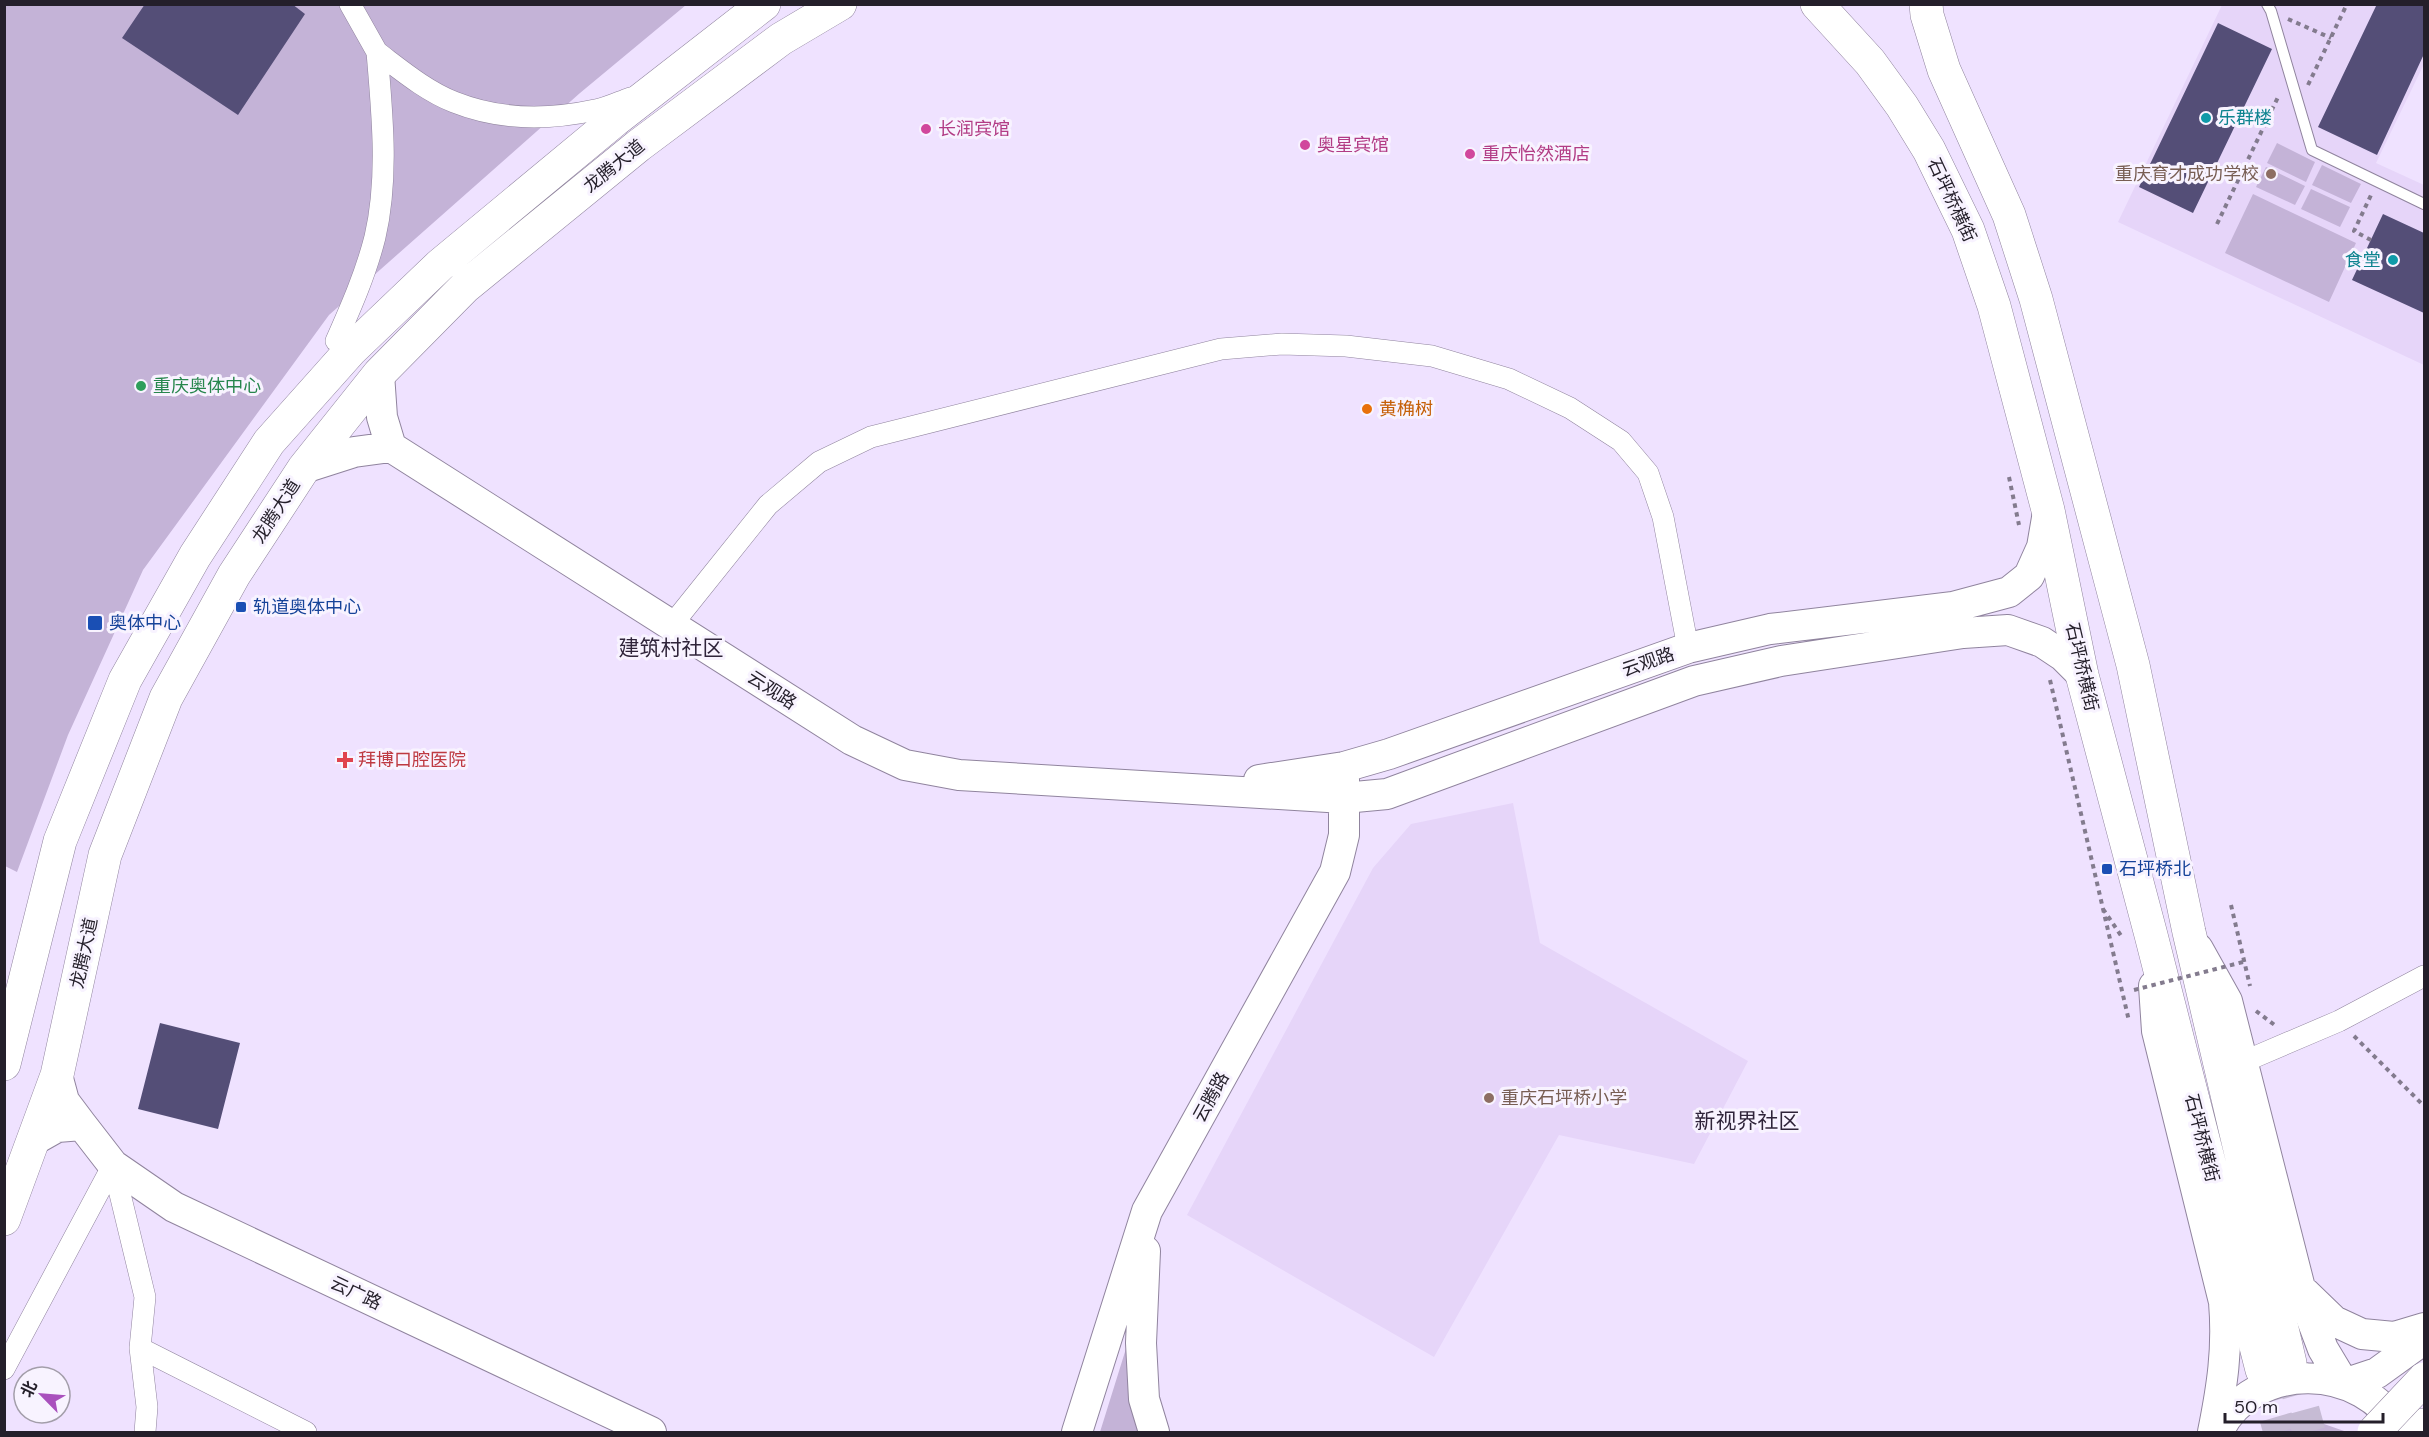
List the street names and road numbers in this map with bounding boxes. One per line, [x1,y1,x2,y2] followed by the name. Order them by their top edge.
[578,134,650,198] street label: 龙腾大道
[1922,154,1982,246] street label: 石坪桥横街
[246,474,306,548] street label: 龙腾大道
[2060,620,2104,714] street label: 石坪桥横街
[1619,642,1677,682] street label: 云观路
[743,665,801,715] street label: 云观路
[65,915,103,991] street label: 龙腾大道
[1187,1068,1235,1126] street label: 云腾路
[2179,1091,2225,1185] street label: 石坪桥横街
[326,1271,386,1315] street label: 云广路

